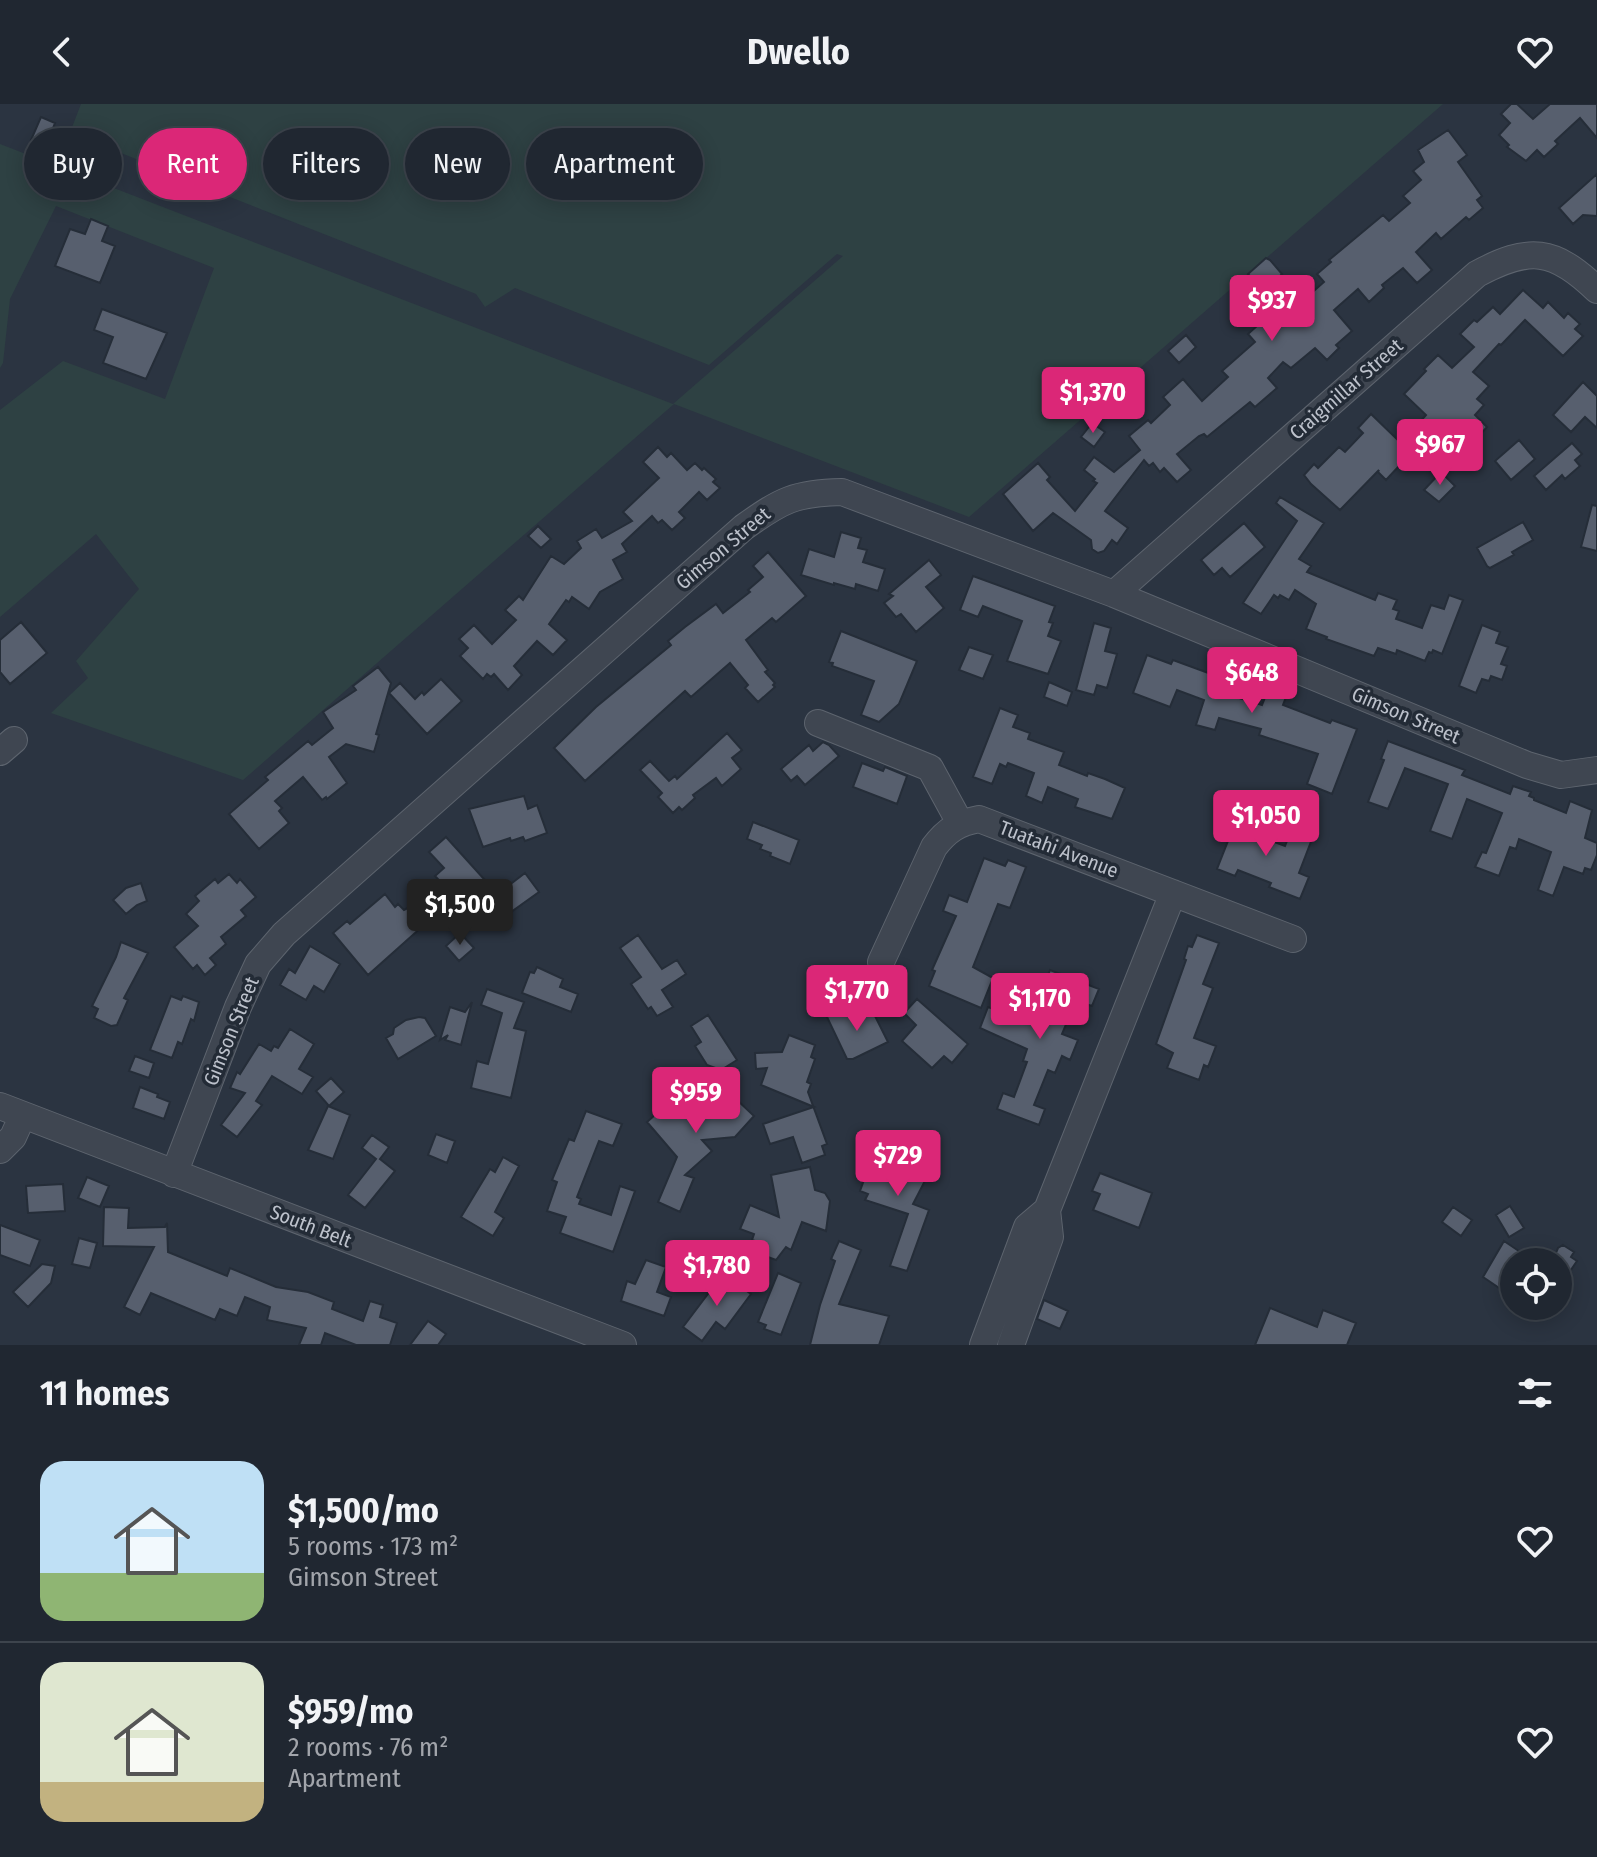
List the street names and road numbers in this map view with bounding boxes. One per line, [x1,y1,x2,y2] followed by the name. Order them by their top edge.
[1285,333,1408,445] street label: Craigmillar Street
[671,501,775,594] street label: Gimson Street
[1348,681,1464,749] street label: Gimson Street
[996,815,1122,883] street label: Tuatahi Avenue
[198,973,264,1089] street label: Gimson Street
[267,1200,356,1253] street label: South Belt

